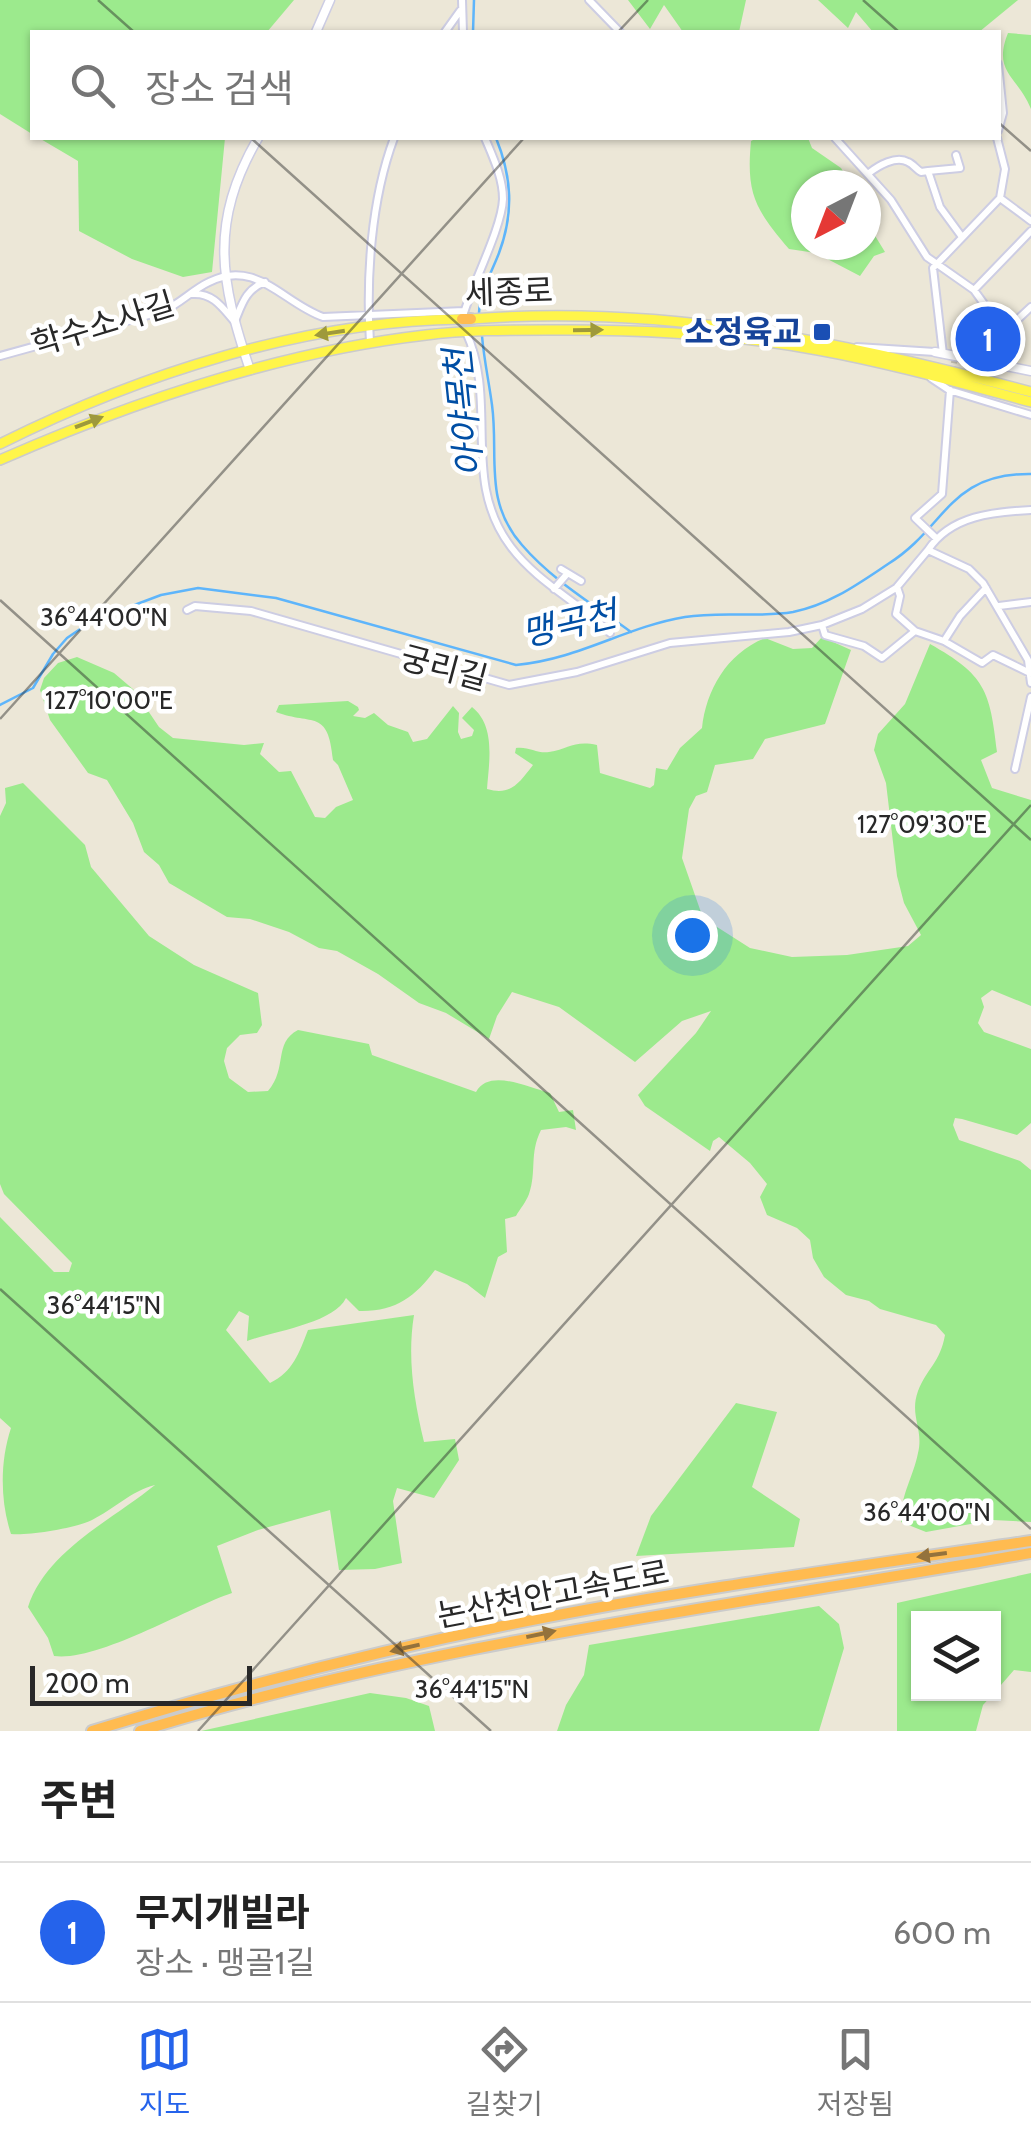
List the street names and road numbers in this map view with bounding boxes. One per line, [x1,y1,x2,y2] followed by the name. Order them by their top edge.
[464,270,554,313] street label: 세종로
[27,283,179,364] street label: 학수소사길
[396,637,492,698] street label: 궁리길
[434,1552,672,1635] street label: 논산천안고속도로

